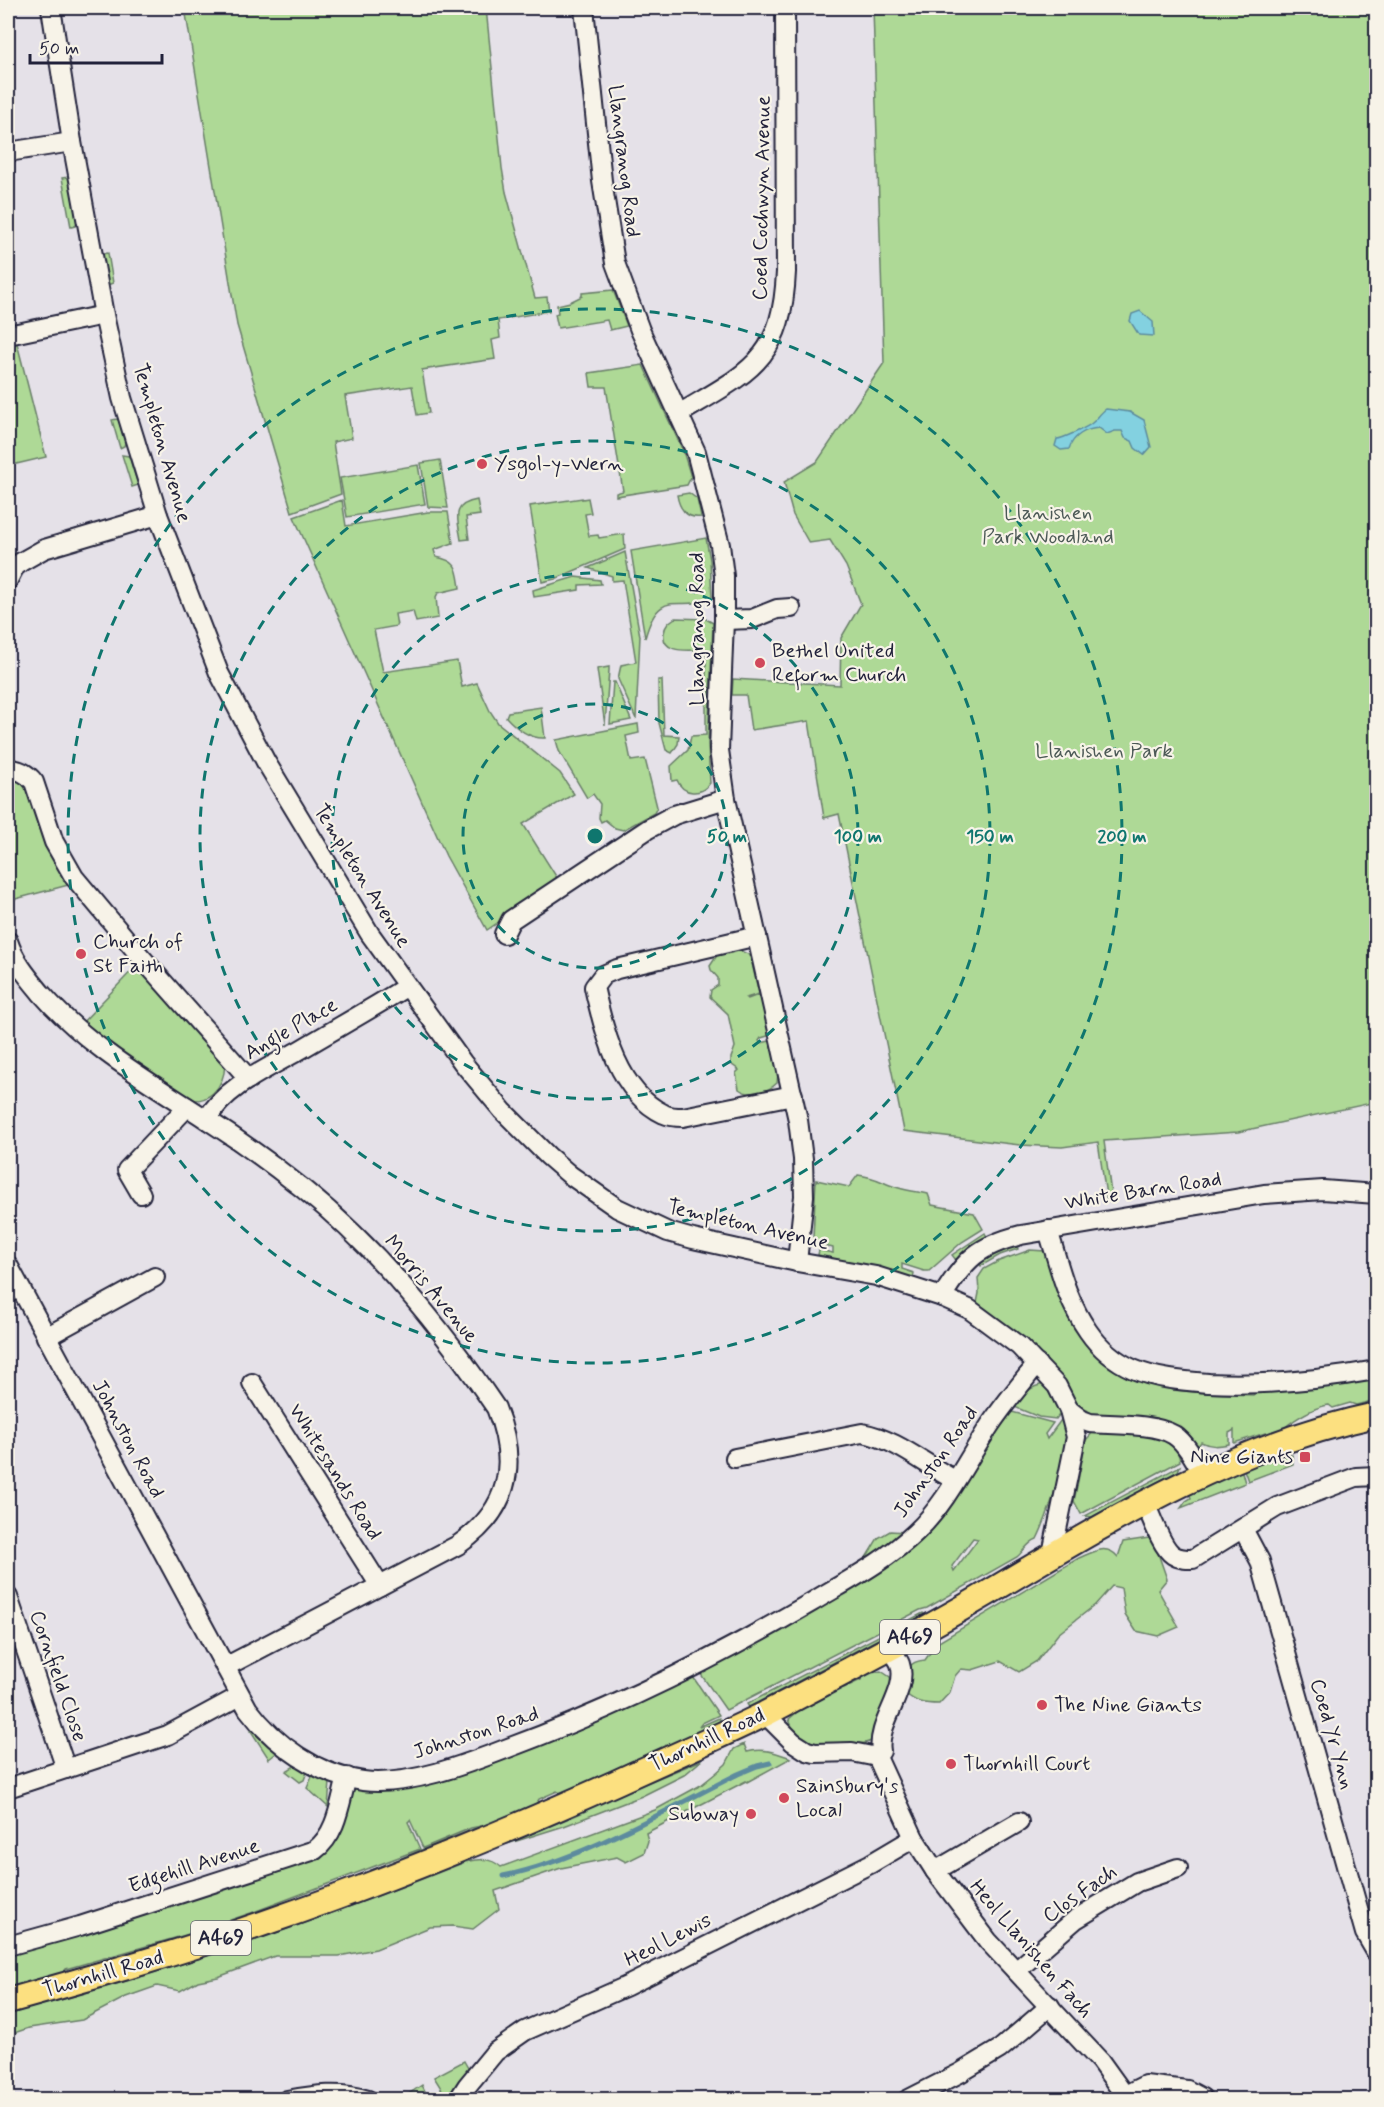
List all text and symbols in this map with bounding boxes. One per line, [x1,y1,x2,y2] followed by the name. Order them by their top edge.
[30,27,162,65] scale bar
[39,37,79,61] text: 50 m
[601,83,647,239] street label: Llangranog Road
[746,95,778,301] street label: Coed Cochwyn Avenue
[126,360,198,526] street label: Templeton Avenue
[494,450,624,479] place label: Ysgol-y-Wern
[475,457,489,471] marker: Ysgol-y-Wern
[982,499,1114,551] park label: Llanishen Park Woodland
[683,552,711,706] street label: Llangranog Road
[772,637,906,691] place label: Bethel United Reform Church
[753,656,767,670] marker: Bethel United Reform Church
[1035,737,1173,765] park label: Llanishen Park
[306,799,418,953] street label: Templeton Avenue
[707,825,747,849] text: 50 m
[834,825,882,849] text: 100 m
[966,825,1014,849] text: 150 m
[1097,825,1147,849] text: 200 m
[585,826,605,846] centre of rings
[93,928,183,980] place label: Church of St Faith
[74,947,88,961] marker: Church of St Faith
[239,991,344,1069] street label: Angle Place
[1062,1165,1224,1217] street label: White Barn Road
[665,1193,831,1257] street label: Templeton Avenue
[377,1229,485,1349] street label: Morris Avenue
[85,1375,171,1503] street label: Johnston Road
[282,1398,388,1546] street label: Whitesands Road
[887,1401,985,1523] street label: Johnston Road
[1190,1443,1293,1471] place label: Nine Giants
[1298,1450,1312,1464] marker: Nine Giants
[22,1607,94,1745] street label: Cornfield Close
[880,1620,940,1654] road number: A469
[1303,1675,1361,1793] street label: Coed Yr Ynn
[1054,1691,1202,1719] place label: The Nine Giants
[1035,1698,1049,1712] marker: The Nine Giants
[410,1700,542,1766] street label: Johnston Road
[645,1701,769,1779] street label: Thornhill Road
[963,1750,1091,1778] place label: Thornhill Court
[944,1757,958,1771] marker: Thornhill Court
[796,1772,898,1824] place label: Sainsbury's Local
[777,1791,791,1805] marker: Sainsbury's Local
[668,1800,739,1828] place label: Subway
[744,1807,758,1821] marker: Subway
[125,1832,264,1902] street label: Edgehill Avenue
[1037,1858,1123,1930] street label: Clos Fach
[963,1874,1099,2024] street label: Heol Llanishen Fach
[620,1906,716,1974] street label: Heol Lewis
[191,1921,251,1955] road number: A469
[39,1943,167,2005] street label: Thornhill Road

